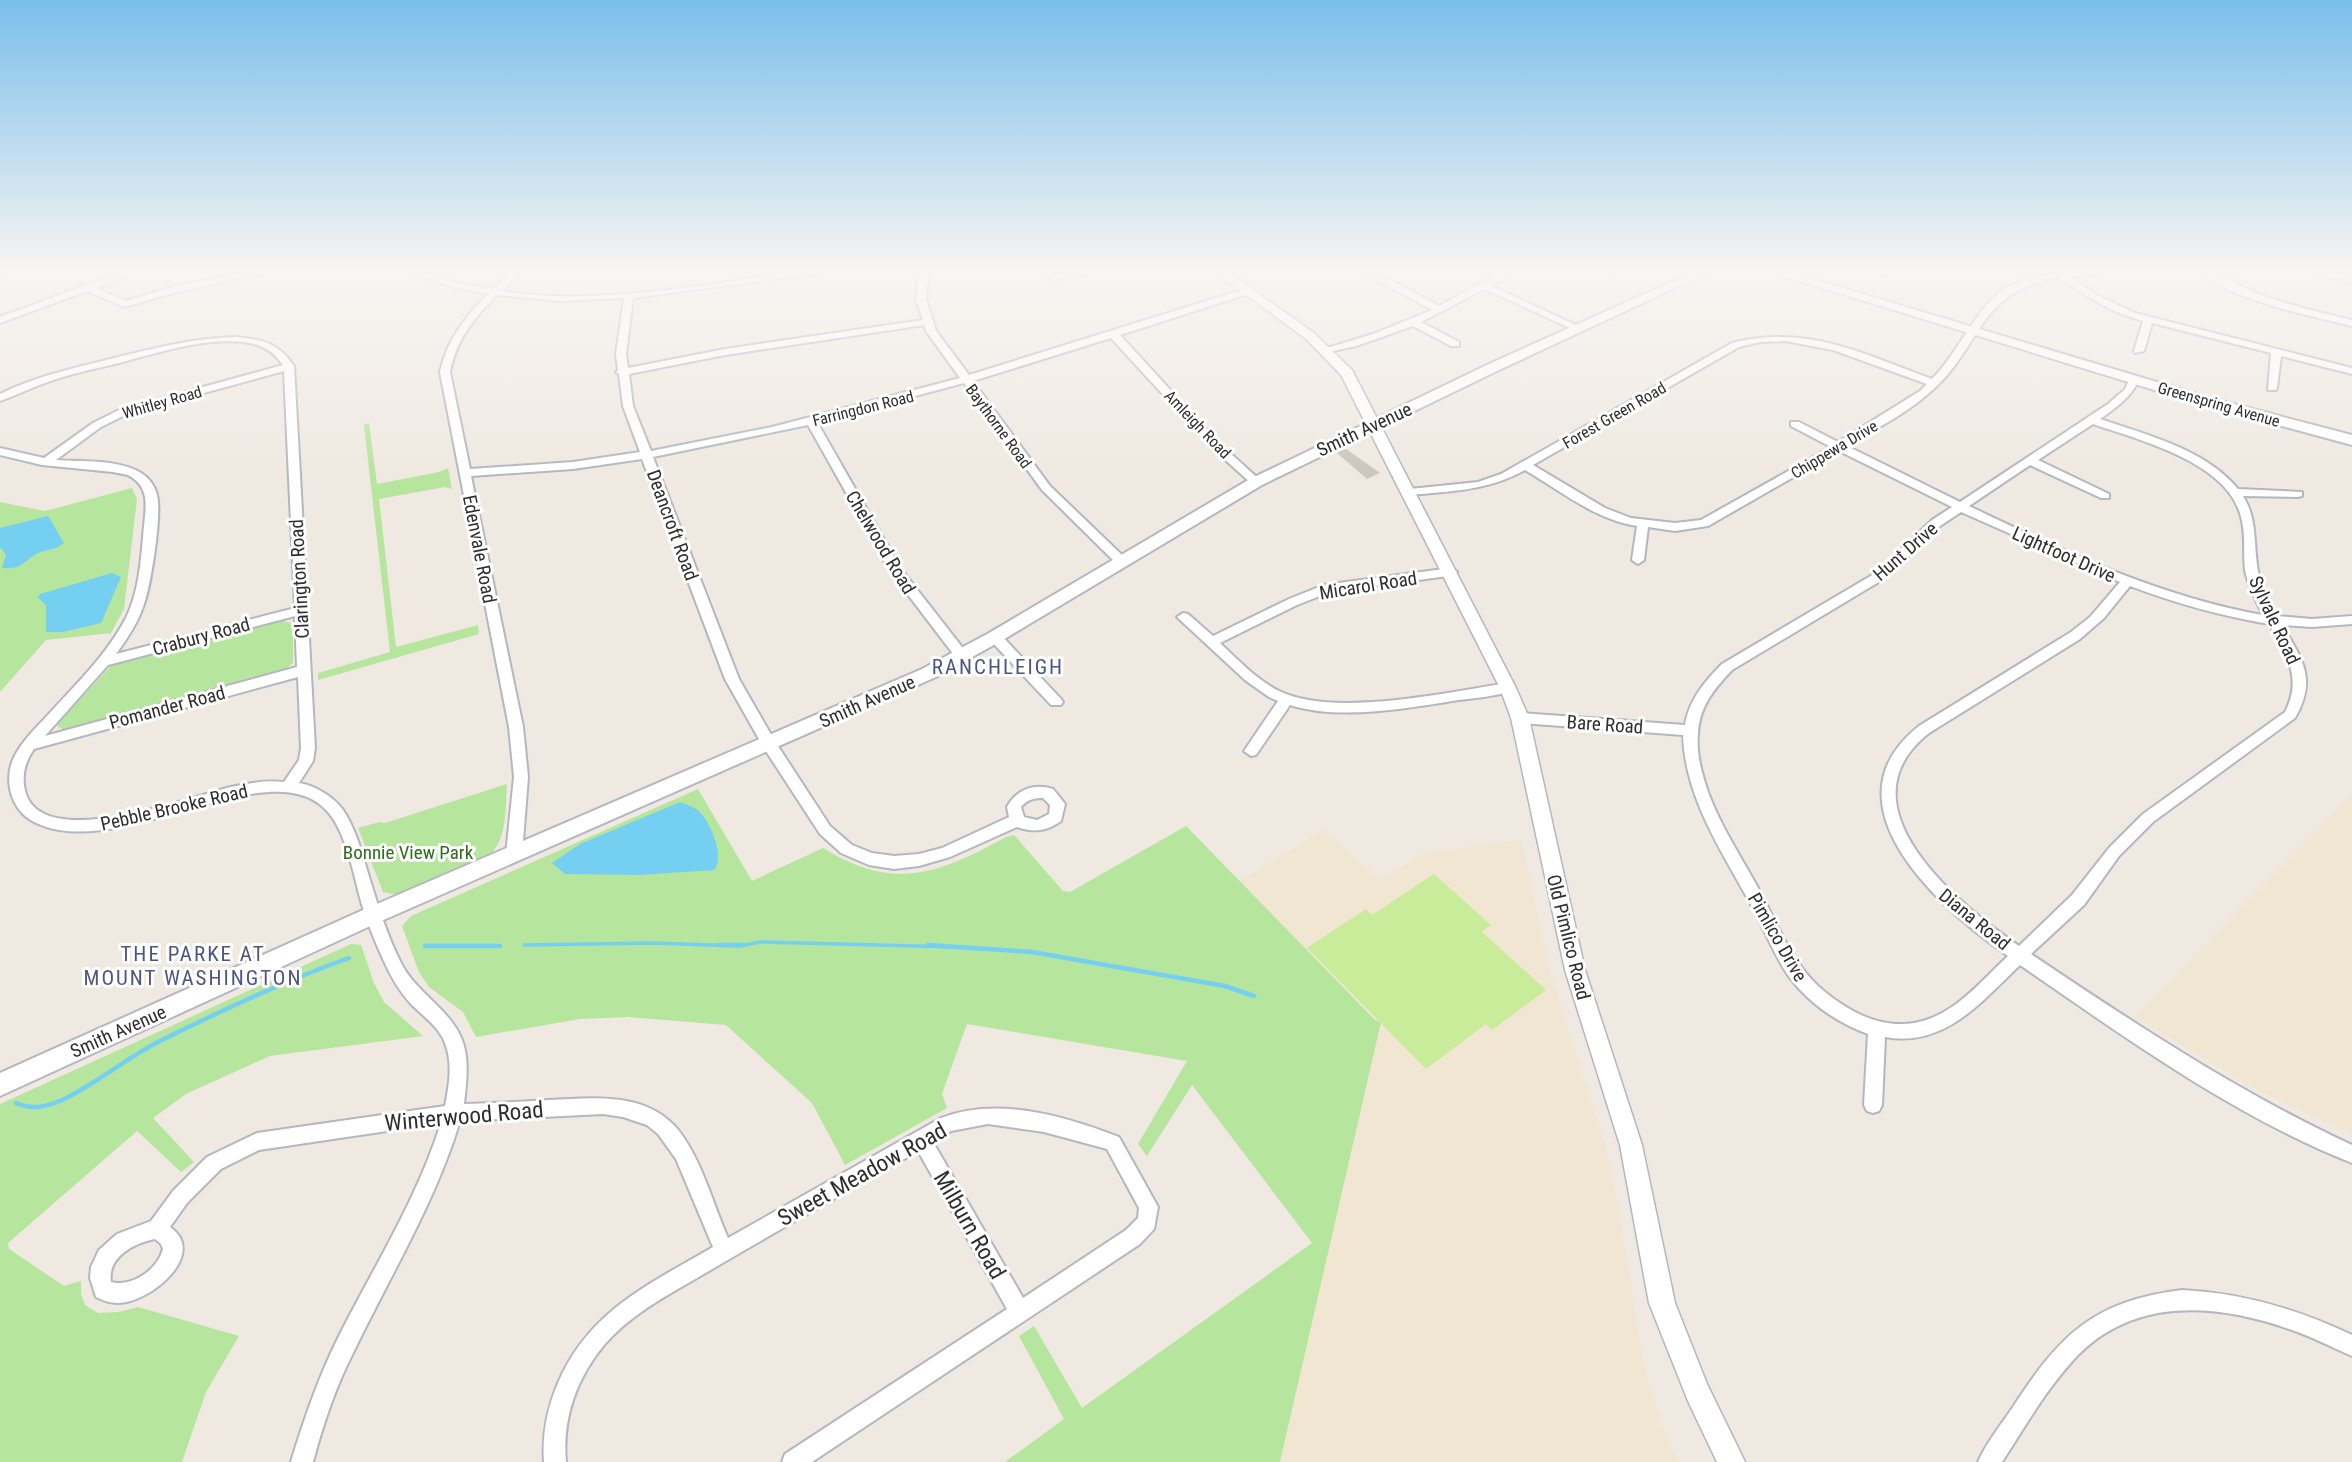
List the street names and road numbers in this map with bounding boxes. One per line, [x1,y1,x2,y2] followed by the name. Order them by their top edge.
[1559,378,1669,453] street label: Forest Green Road
[2156,378,2282,431] street label: Greenspring Avenue
[962,381,1035,472] street label: Baythorne Road
[120,382,204,423] street label: Whitley Road
[1160,386,1235,462] street label: Amleigh Road
[811,387,916,430] street label: Farringdon Road
[1313,397,1416,462] street label: Smith Avenue
[1788,416,1881,483] street label: Chippewa Drive
[642,467,703,584] street label: Deancroft Road
[841,486,920,598] street label: Chelwood Road
[458,493,501,605] street label: Edenvale Road
[1868,517,1942,586] street label: Hunt Drive
[285,519,314,639] street label: Clarington Road
[2009,521,2119,587] street label: Lightfoot Drive
[1318,566,1419,605] street label: Micarol Road
[2244,572,2305,668] street label: Sylvale Road
[150,612,253,661] street label: Crabury Road
[816,670,919,733] street label: Smith Avenue
[107,681,228,734] street label: Pomander Road
[1566,710,1644,739] street label: Bare Road
[98,779,250,836] street label: Pebble Brooke Road
[1542,872,1595,1002] street label: Old Pimlico Road
[1934,884,2015,955] street label: Diana Road
[1743,889,1812,986] street label: Pimlico Drive
[67,1000,170,1063] street label: Smith Avenue
[383,1096,545,1137] street label: Winterwood Road
[773,1117,951,1232] street label: Sweet Meadow Road
[928,1167,1011,1284] street label: Milburn Road

